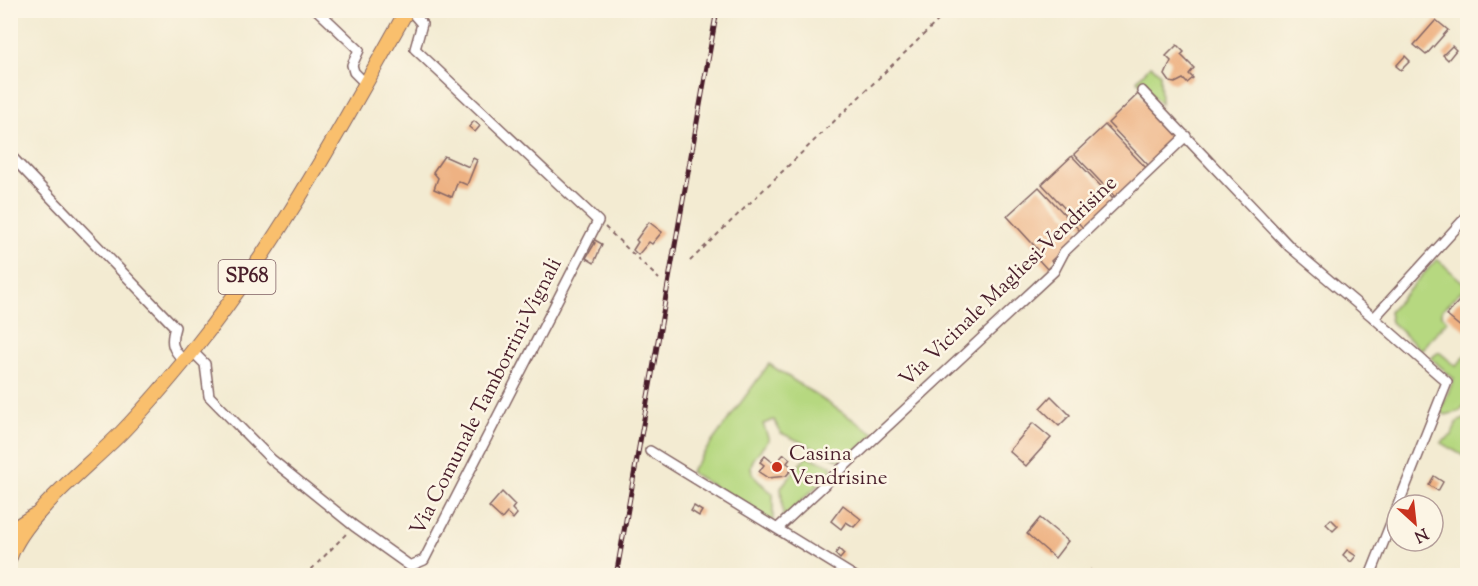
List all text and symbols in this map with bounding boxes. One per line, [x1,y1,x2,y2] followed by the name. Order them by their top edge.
[893,170,1125,394] street label: Via Vicinale Magliesi-Vendrisine
[404,253,570,541] street label: Via Comunale Tamborrini-Vignali
[218,260,276,294] road number: SP68
[789,440,888,494] place label: Casina Vendrisine
[770,460,784,474] marker: Casina Vendrisine
[1385,493,1445,553] north arrow
[1410,521,1432,547] text: N

